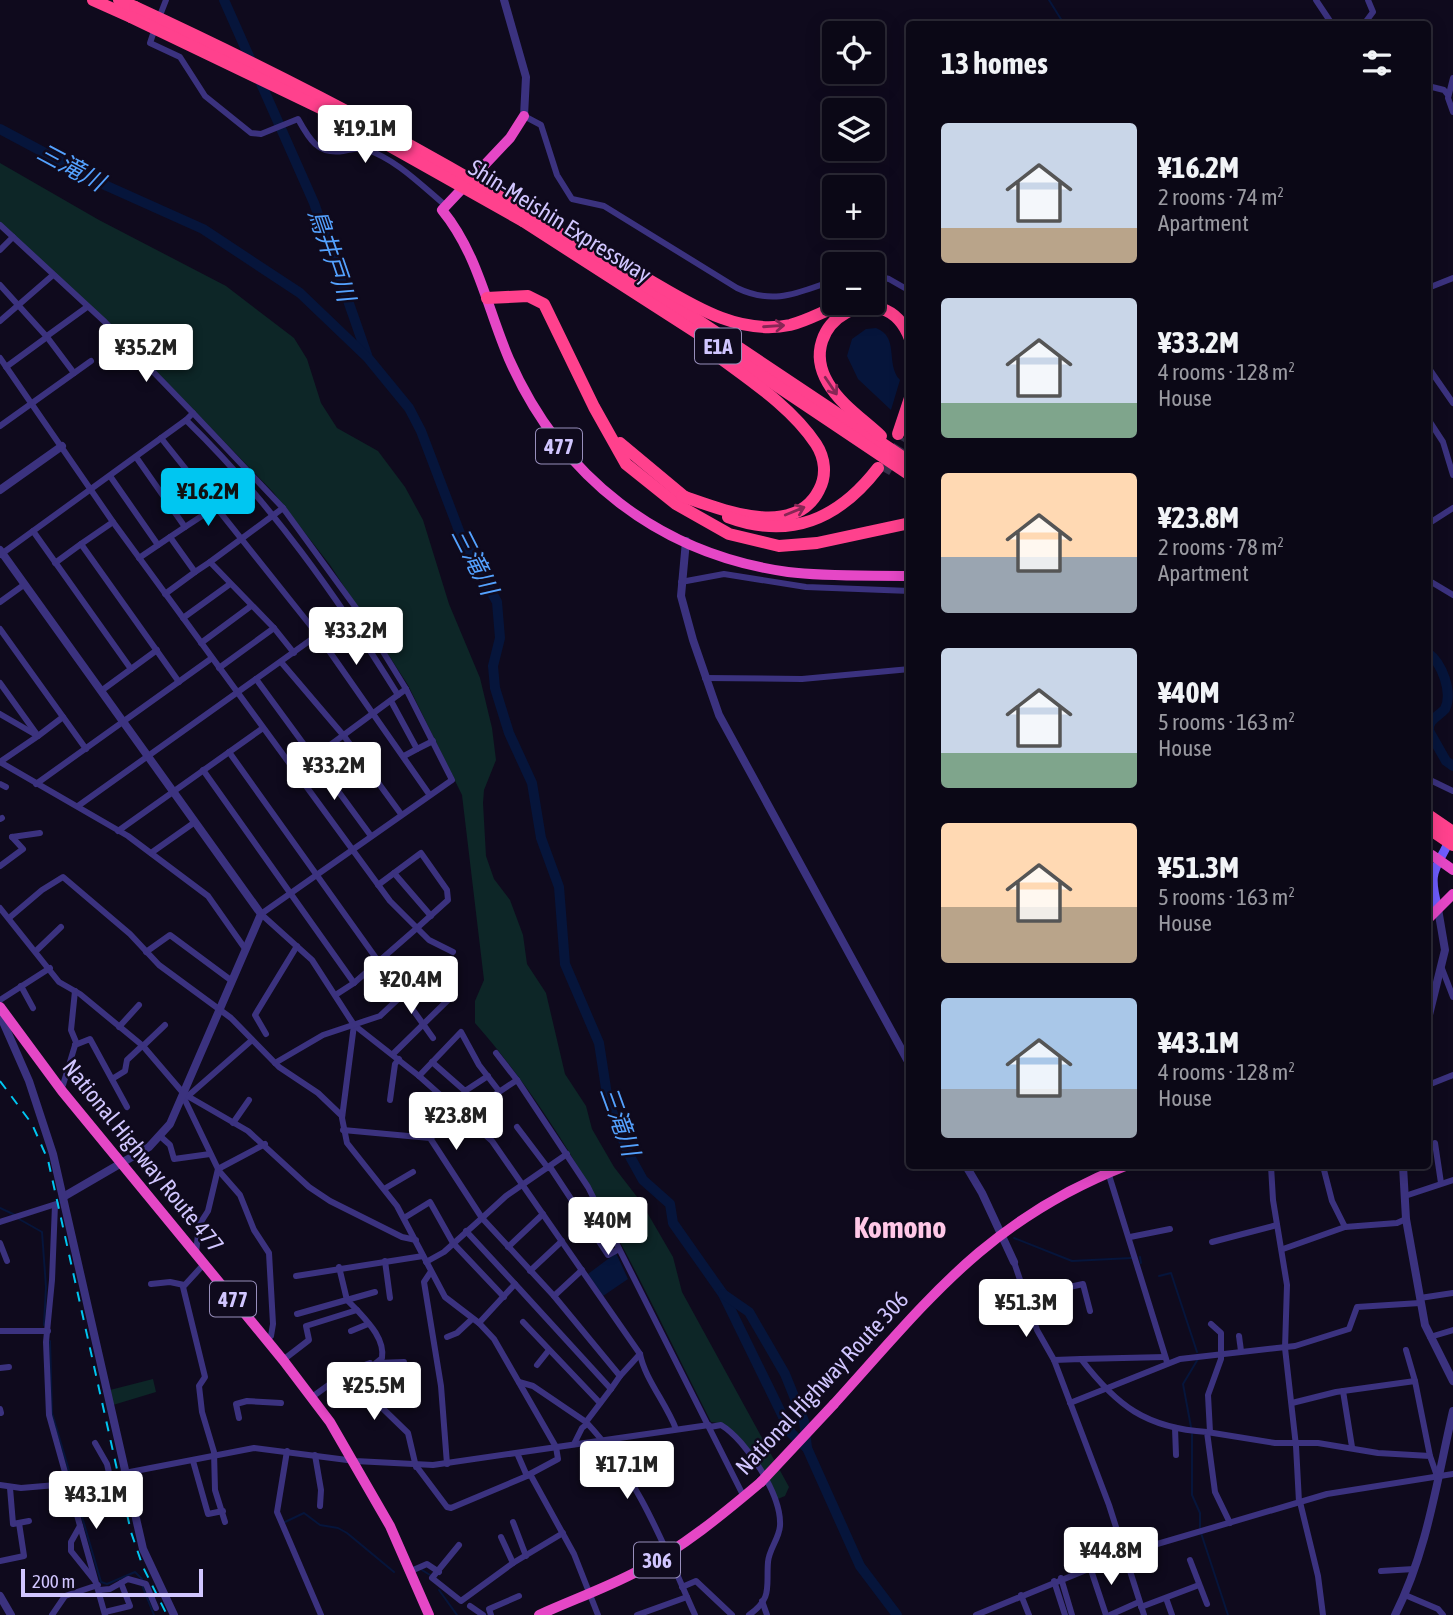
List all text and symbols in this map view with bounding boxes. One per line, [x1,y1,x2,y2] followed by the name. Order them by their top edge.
[822,21,885,315] map controls
[822,21,885,84] button: locate
[1358,44,1396,82] icon: filters
[941,46,1048,80] text: 13 homes
[822,98,885,161] button: layers
[308,106,422,165] pin: ¥19.1M
[334,115,396,141] text: ¥19.1M
[33,138,112,197] water label: 三滝川
[1158,150,1239,184] text: ¥16.2M
[997,151,1081,235] icon: home
[464,154,656,288] street label: Shin-Meishin Expressway
[822,175,885,238] button: +
[1158,184,1284,210] text: 2 rooms · 74 m²
[304,205,361,308] water label: 鳥井戸川
[1158,210,1249,236] text: Apartment
[822,252,885,315] button: −
[762,319,785,332] one-way arrow
[89,324,203,384] pin: ¥35.2M
[1158,325,1239,359] text: ¥33.2M
[997,326,1081,410] icon: home
[695,328,741,364] road number: E1A
[115,334,177,360] text: ¥35.2M
[1158,359,1295,385] text: 4 rooms · 128 m²
[824,376,838,395] one-way arrow
[1158,385,1212,411] text: House
[536,428,582,464] road number: 477
[151,468,265,528] pin: ¥16.2M
[177,478,239,504] text: ¥16.2M
[1158,500,1239,534] text: ¥23.8M
[997,501,1081,585] icon: home
[783,503,805,516] one-way arrow
[447,523,505,602] water label: 三滝川
[1158,534,1284,560] text: 2 rooms · 78 m²
[1158,560,1249,586] text: Apartment
[299,608,413,667] pin: ¥33.2M
[325,617,387,643] text: ¥33.2M
[1158,675,1220,709] text: ¥40M
[997,676,1081,760] icon: home
[1158,709,1295,735] text: 5 rooms · 163 m²
[1158,735,1212,761] text: House
[277,742,391,802] pin: ¥33.2M
[303,752,365,778] text: ¥33.2M
[1158,850,1239,884] text: ¥51.3M
[997,851,1081,935] icon: home
[1158,884,1295,910] text: 5 rooms · 163 m²
[1158,910,1212,936] text: House
[354,956,468,1016] pin: ¥20.4M
[380,966,442,992] text: ¥20.4M
[1158,1025,1239,1059] text: ¥43.1M
[997,1026,1081,1110] icon: home
[57,1054,229,1258] street label: National Highway Route 477
[1158,1059,1295,1085] text: 4 rooms · 128 m²
[595,1083,646,1162] water label: 三滝川
[1158,1085,1212,1111] text: House
[399,1092,513,1152] pin: ¥23.8M
[425,1102,487,1128] text: ¥23.8M
[567,1198,649,1257] pin: ¥40M
[584,1207,632,1233] text: ¥40M
[854,1210,946,1244] district label: Komono
[969,1280,1083,1339] pin: ¥51.3M
[210,1282,256,1316] road number: 477
[730,1286,914,1480] street label: National Highway Route 306
[995,1289,1057,1315] text: ¥51.3M
[317,1362,431,1422] pin: ¥25.5M
[343,1372,405,1398] text: ¥25.5M
[570,1442,684,1501] pin: ¥17.1M
[596,1451,658,1477] text: ¥17.1M
[39,1472,153,1531] pin: ¥43.1M
[65,1481,127,1507] text: ¥43.1M
[1054,1528,1168,1587] pin: ¥44.8M
[1080,1537,1142,1563] text: ¥44.8M
[634,1542,680,1578] road number: 306
[21,1566,203,1598] scale bar
[32,1570,75,1592] text: 200 m

